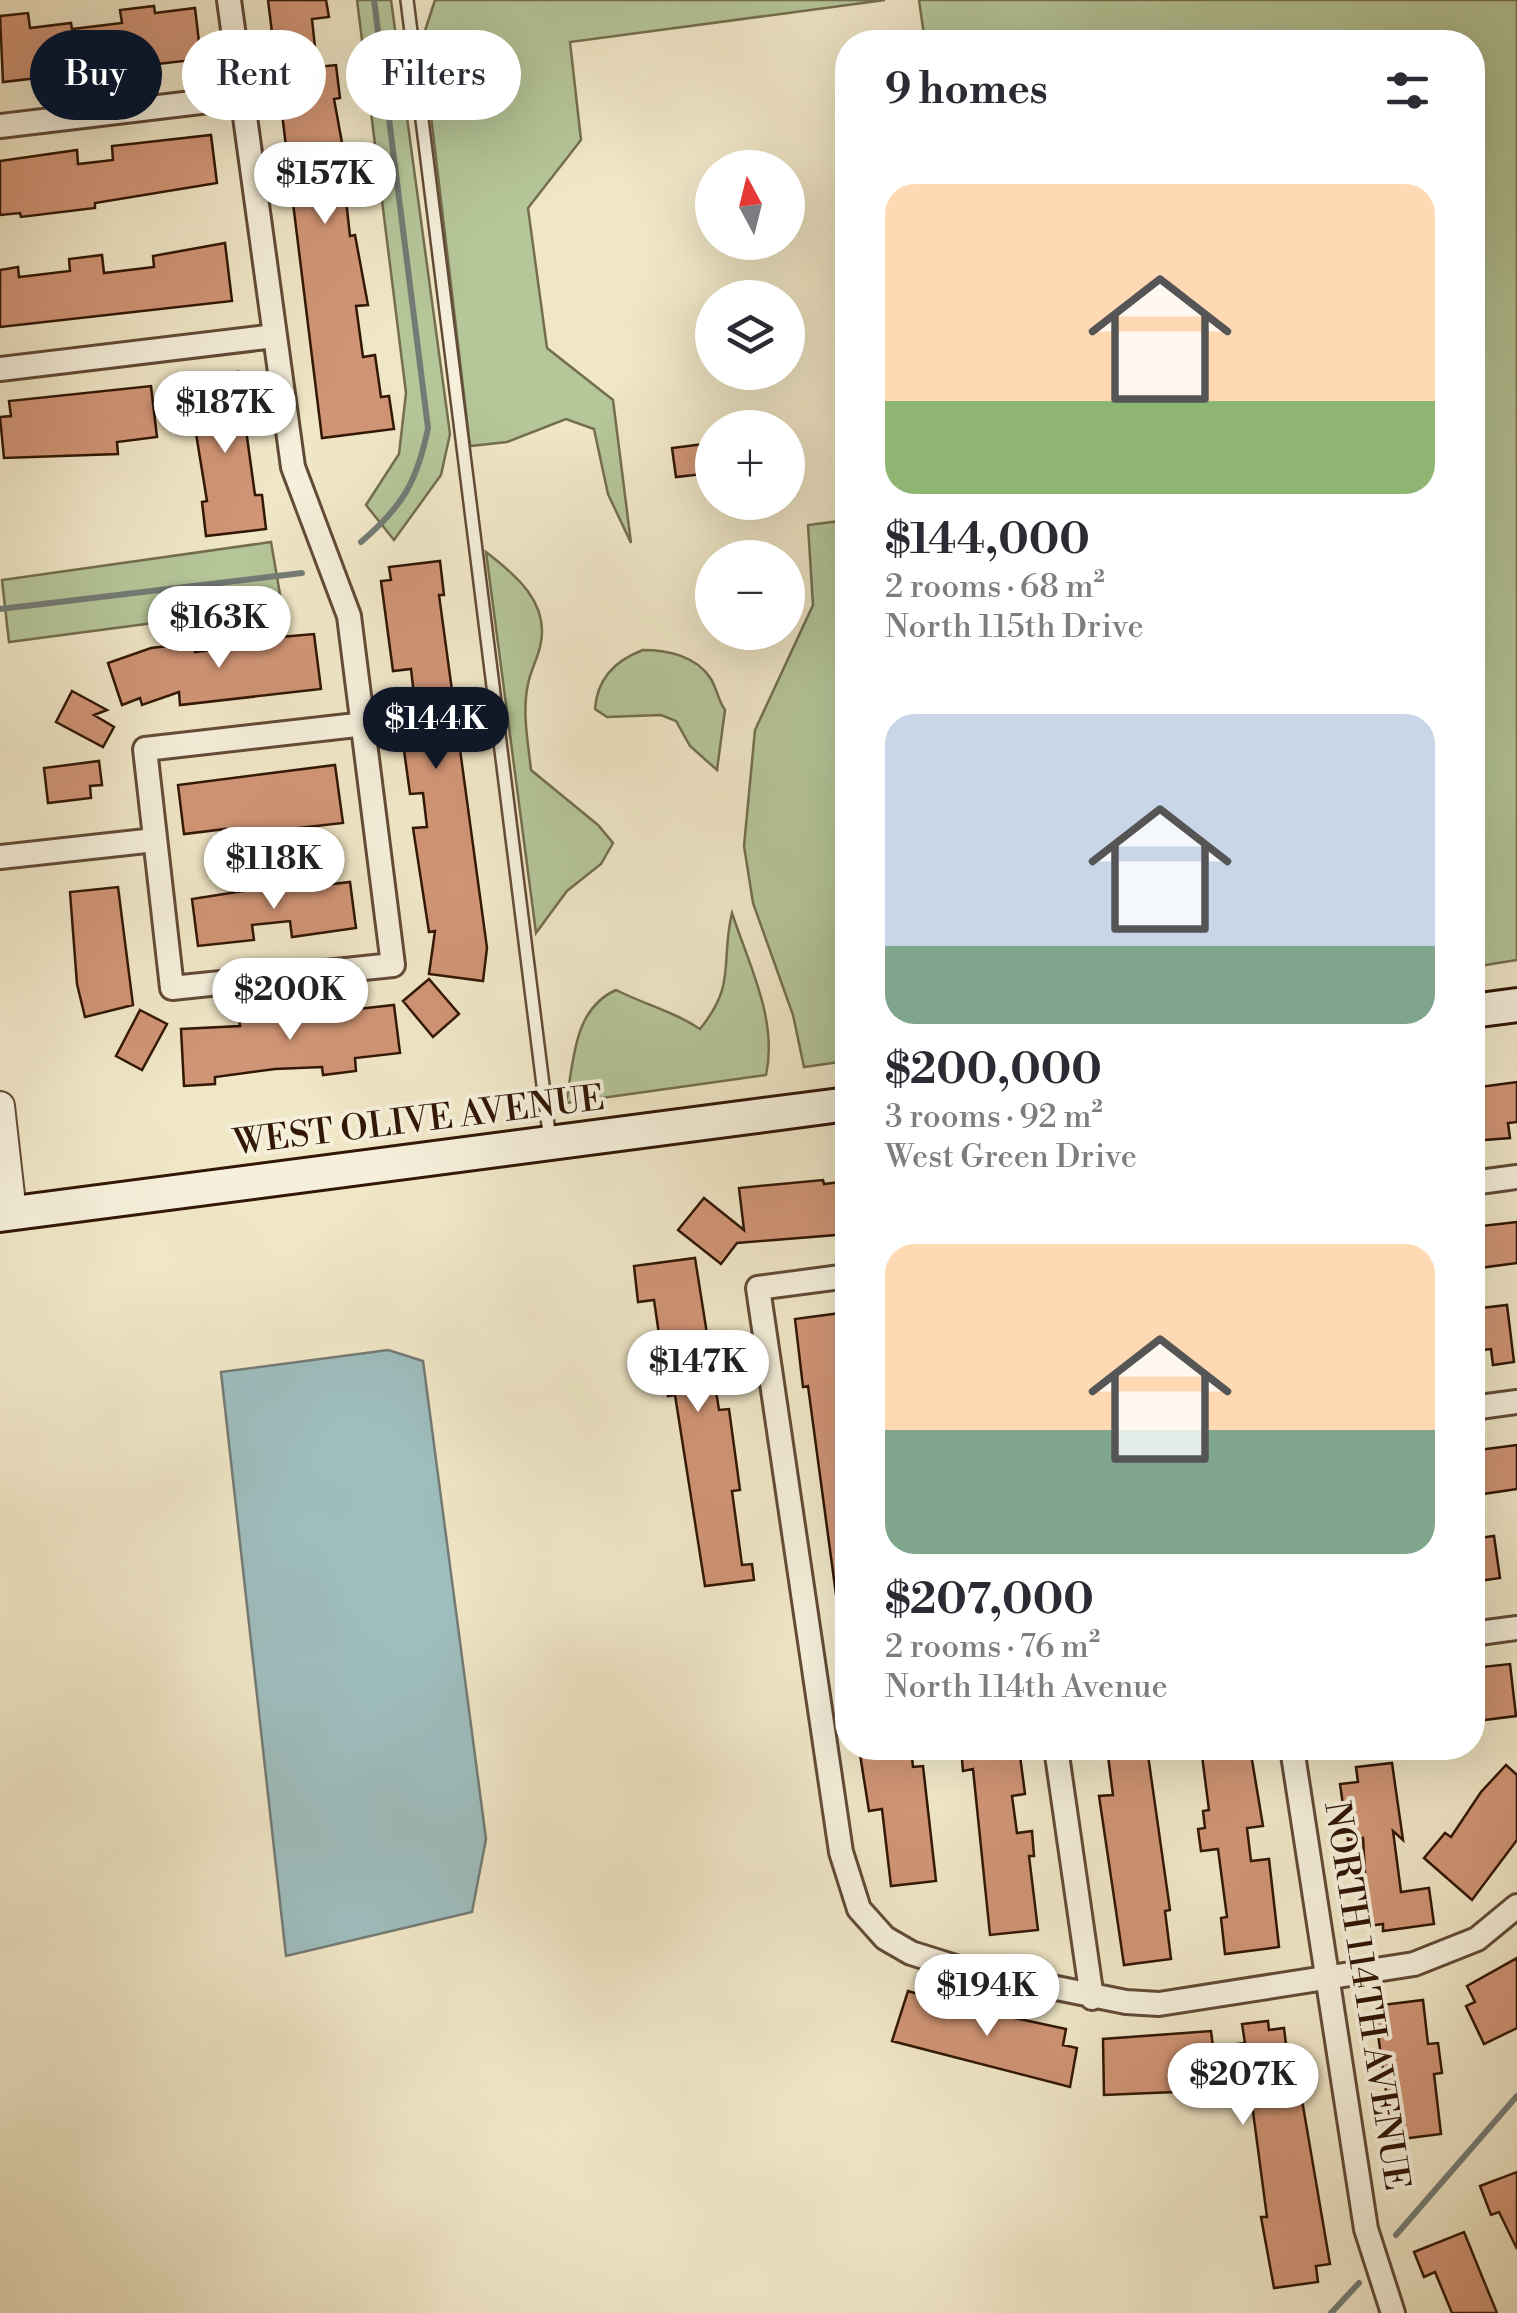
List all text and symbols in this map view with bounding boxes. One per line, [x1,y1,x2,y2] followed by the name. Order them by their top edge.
[30,30,162,120] chip: Buy
[182,30,326,120] chip: Rent
[346,30,521,120] chip: Filters
[1380,63,1435,118] icon: filters
[885,64,1048,117] text: 9 homes
[255,142,395,227] pin: $157K
[695,150,805,260] north arrow
[695,150,805,650] map controls
[276,154,374,194] text: $157K
[1070,249,1250,429] icon: home
[695,280,805,390] button: layers
[155,371,295,456] pin: $187K
[176,383,274,423] text: $187K
[695,410,805,520] button: +
[885,514,1090,567] text: $144,000
[695,540,805,650] button: −
[885,567,1105,607] text: 2 rooms · 68 m²
[149,586,289,671] pin: $163K
[170,598,268,638] text: $163K
[885,607,1144,647] text: North 115th Drive
[366,687,506,772] pin: $144K
[385,699,487,739] text: $144K
[1070,779,1250,959] icon: home
[204,827,344,912] pin: $118K
[226,839,322,879] text: $118K
[220,958,360,1043] pin: $200K
[234,970,346,1010] text: $200K
[885,1044,1102,1097] text: $200,000
[230,1077,607,1165] street label: WEST OLIVE AVENUE
[885,1097,1103,1137] text: 3 rooms · 92 m²
[885,1137,1137,1177] text: West Green Drive
[1070,1309,1250,1489] icon: home
[628,1330,768,1415] pin: $147K
[649,1342,747,1382] text: $147K
[885,1574,1094,1627] text: $207,000
[885,1627,1100,1667] text: 2 rooms · 76 m²
[885,1667,1168,1707] text: North 114th Avenue
[1314,1799,1418,2193] street label: NORTH 114TH AVENUE
[917,1954,1057,2039] pin: $194K
[936,1966,1038,2006] text: $194K
[1173,2043,1313,2128] pin: $207K
[1190,2055,1296,2095] text: $207K

